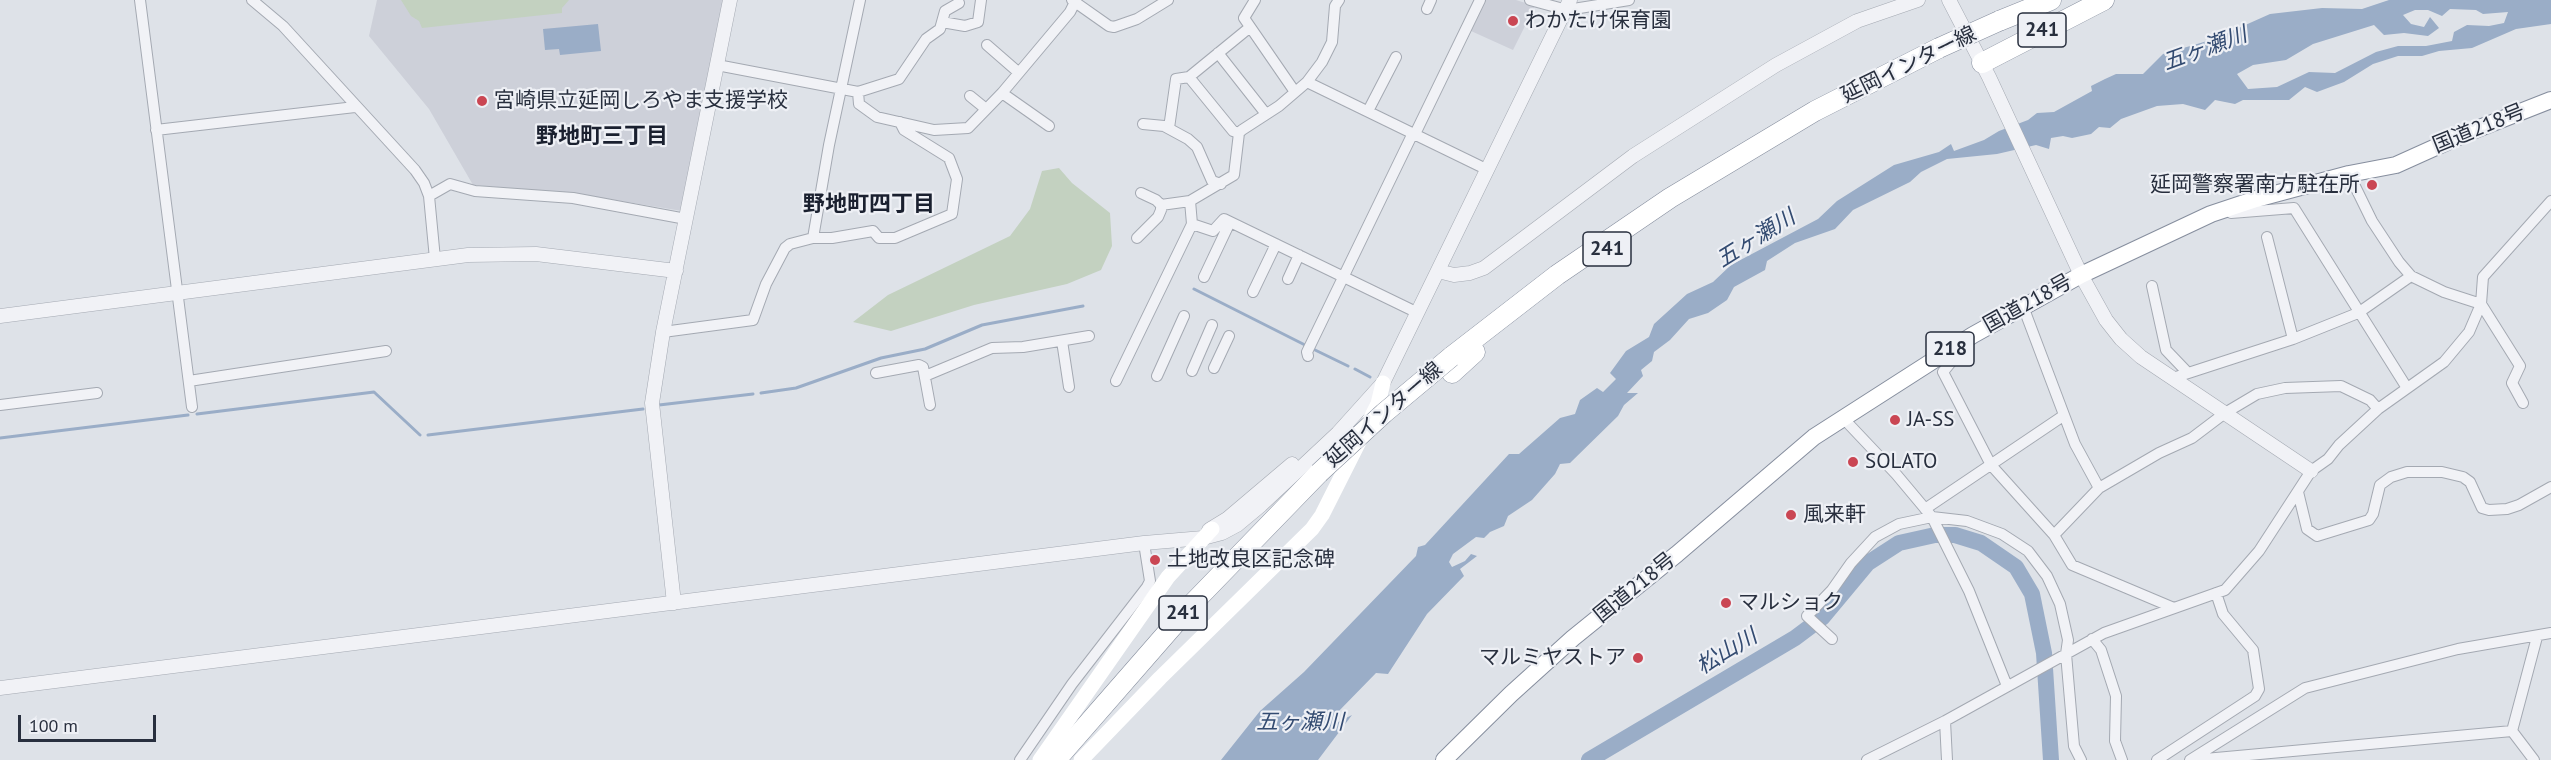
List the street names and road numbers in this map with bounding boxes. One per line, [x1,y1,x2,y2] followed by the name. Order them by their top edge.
[2018,13,2066,47] road number: 241
[1837,21,1981,109] street label: 延岡インター線
[2429,99,2529,159] street label: 国道218号
[1583,232,1631,266] road number: 241
[1979,269,2077,339] street label: 国道218号
[1926,332,1974,366] road number: 218
[1320,357,1448,473] street label: 延岡インター線
[1589,548,1681,628] street label: 国道218号
[1159,596,1207,630] road number: 241

